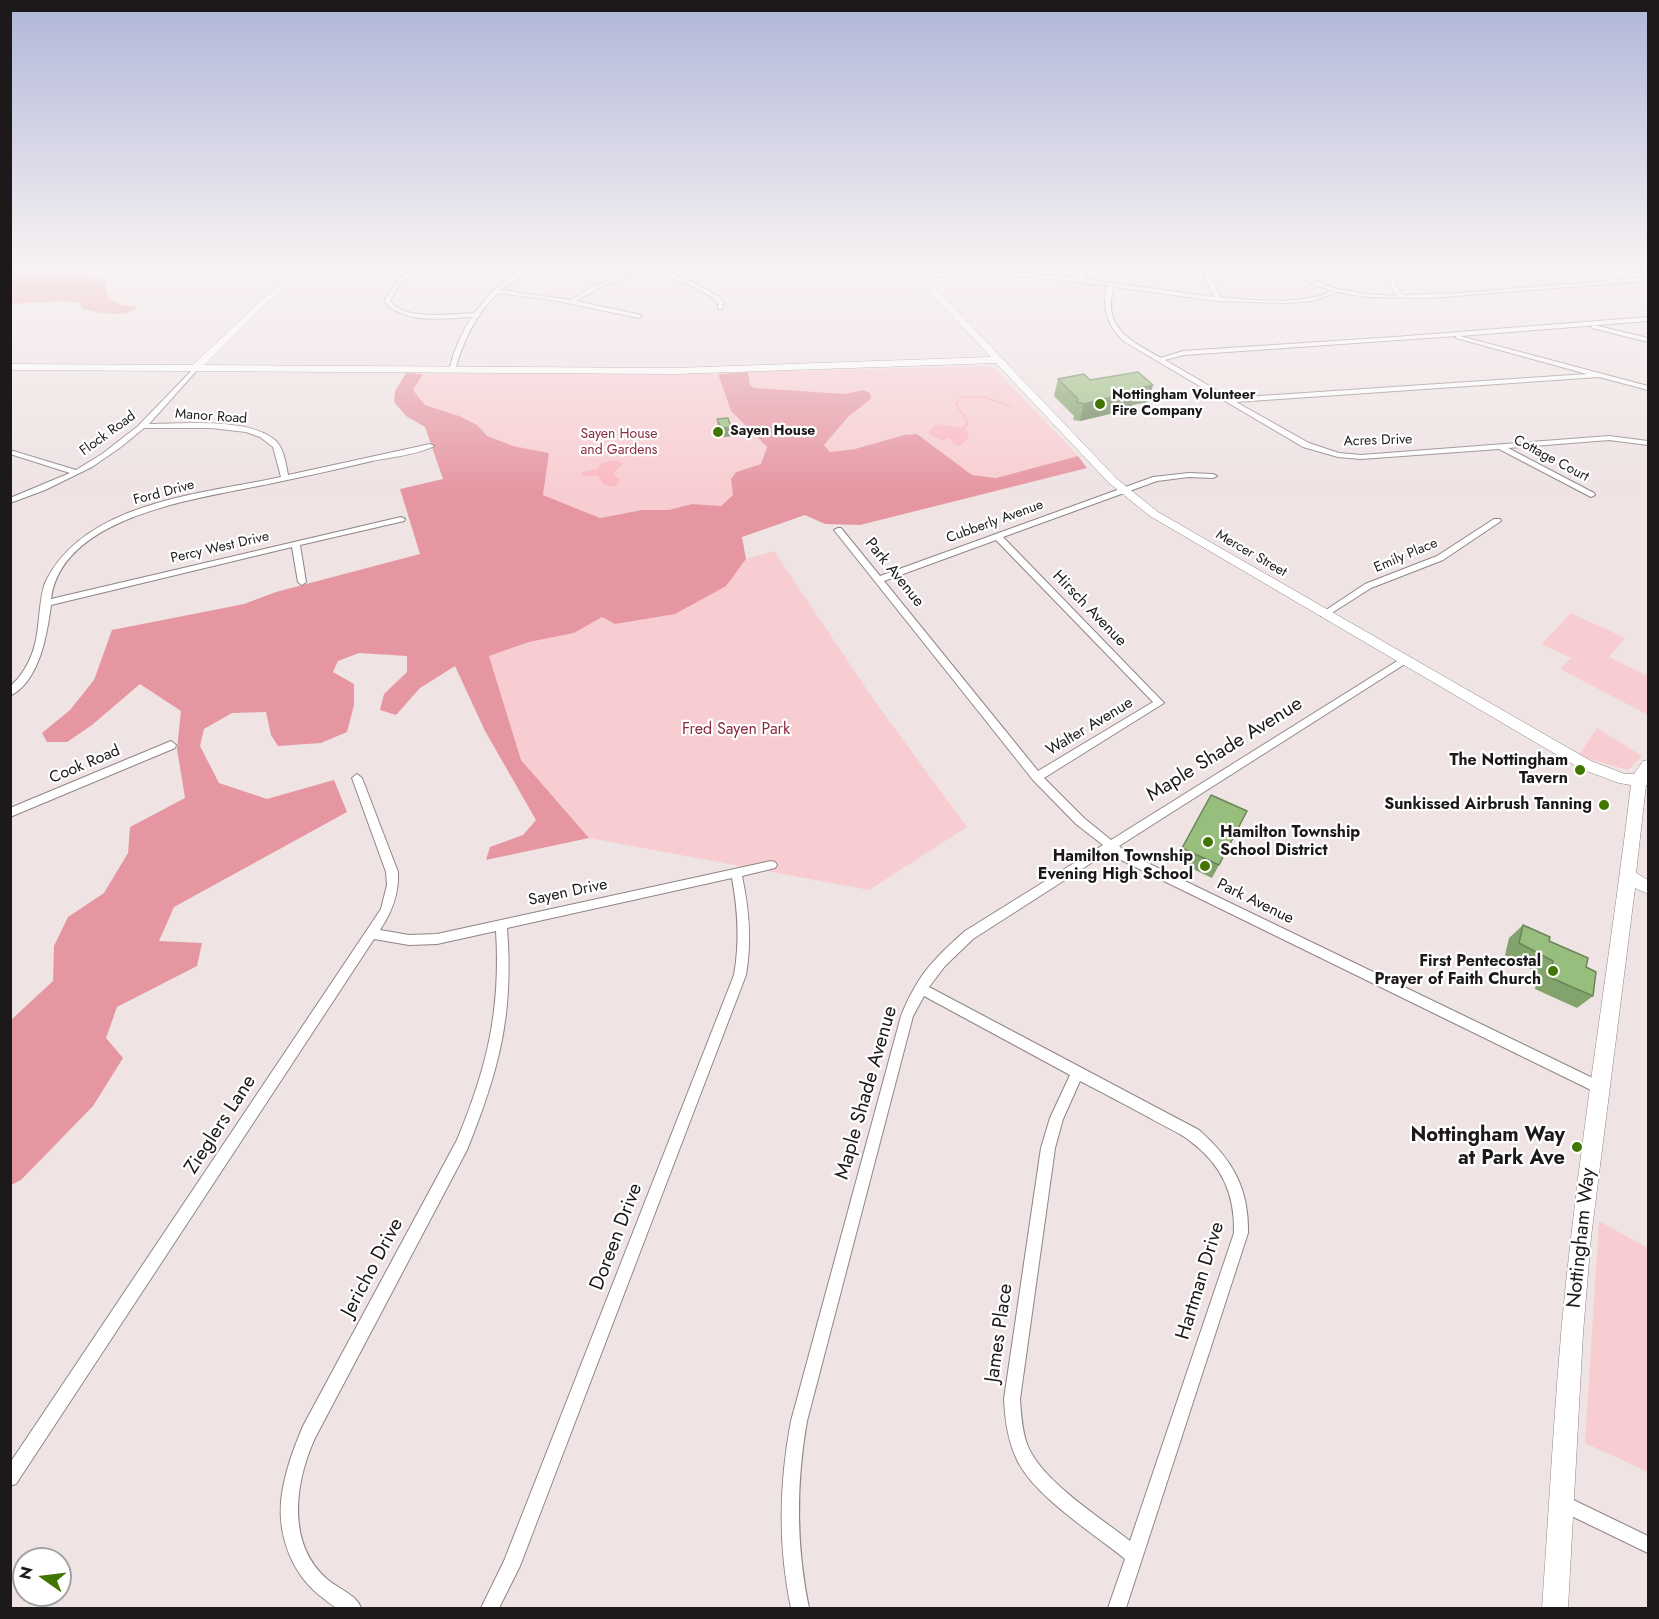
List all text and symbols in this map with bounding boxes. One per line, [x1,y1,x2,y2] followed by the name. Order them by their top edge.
[1112,388,1255,420] place label: Nottingham Volunteer Fire Company
[1093,397,1107,411] marker: Nottingham Volunteer Fire Company
[174,406,248,428] street label: Manor Road
[77,408,139,460] street label: Flock Road
[730,424,815,440] place label: Sayen House
[711,425,725,439] marker: Sayen House
[581,427,657,460] park label: Sayen House and Gardens
[1343,431,1413,451] street label: Acres Drive
[1510,432,1592,486] street label: Cottage Court
[132,477,196,509] street label: Ford Drive
[944,497,1046,547] street label: Cubberly Avenue
[1212,527,1290,581] street label: Mercer Street
[169,529,271,567] street label: Percy West Drive
[860,535,928,611] street label: Park Avenue
[1372,535,1440,577] street label: Emily Place
[1048,567,1130,651] street label: Hirsch Avenue
[1143,692,1307,808] street label: Maple Shade Avenue
[1043,694,1137,760] street label: Walter Avenue
[682,720,790,740] park label: Fred Sayen Park
[47,742,123,788] street label: Cook Road
[1449,751,1568,789] place label: The Nottingham Tavern
[1573,763,1587,777] marker: The Nottingham Tavern
[1384,795,1592,815] place label: Sunkissed Airbrush Tanning
[1597,798,1611,812] marker: Sunkissed Airbrush Tanning
[1220,823,1360,861] place label: Hamilton Township School District
[1201,835,1215,849] marker: Hamilton Township School District
[1038,847,1193,885] place label: Hamilton Township Evening High School
[1198,859,1212,873] marker: Hamilton Township Evening High School
[527,875,609,911] street label: Sayen Drive
[1213,875,1297,929] street label: Park Avenue
[1375,952,1541,990] place label: First Pentecostal Prayer of Faith Church
[1546,964,1560,978] marker: First Pentecostal Prayer of Faith Church
[831,1004,903,1182] street label: Maple Shade Avenue
[180,1071,262,1179] street label: Zieglers Lane
[1410,1124,1565,1171] place label: Nottingham Way at Park Ave
[1570,1140,1584,1154] marker: Nottingham Way at Park Ave
[1563,1167,1601,1309] street label: Nottingham Way
[586,1180,648,1294] street label: Doreen Drive
[337,1214,409,1322] street label: Jericho Drive
[1172,1219,1230,1343] street label: Hartman Drive
[981,1282,1019,1384] street label: James Place
[12,1547,72,1607] north arrow
[13,1564,39,1582] text: N

